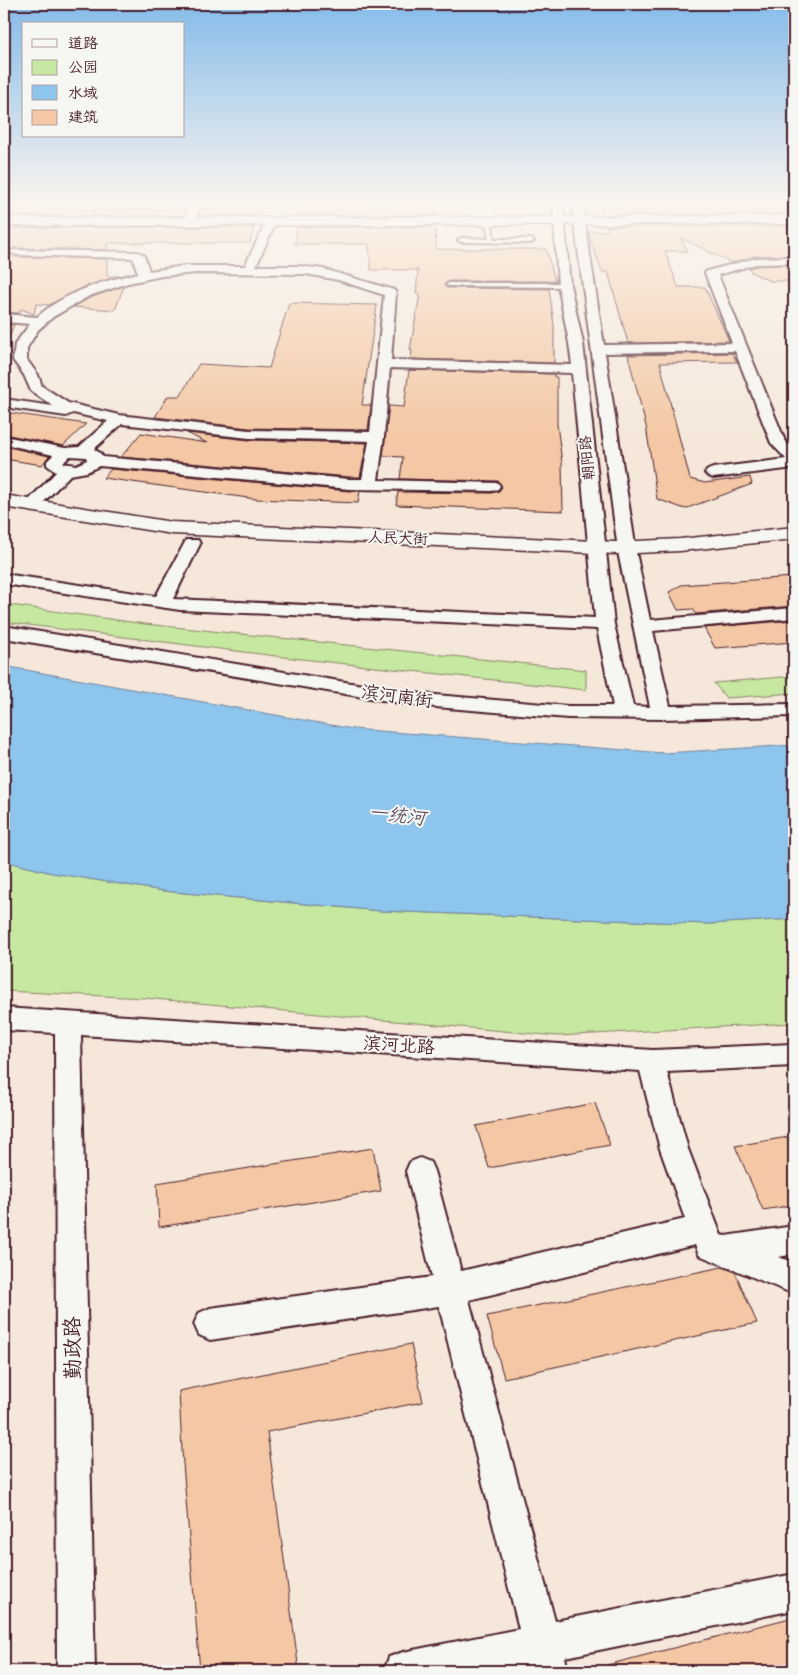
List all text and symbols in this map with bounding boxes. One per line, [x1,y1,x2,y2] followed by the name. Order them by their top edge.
[22,22,185,138] legend
[68,34,98,52] text: 道路
[68,58,98,76] text: 公园
[68,84,98,102] text: 水域
[68,108,98,126] text: 建筑
[576,435,598,481] street label: 朝阳路
[368,528,428,548] street label: 人民大街
[360,680,434,712] street label: 滨河南街
[367,800,430,830] water label: 一统河
[362,1032,436,1058] street label: 滨河北路
[59,1316,85,1380] street label: 勤政路

